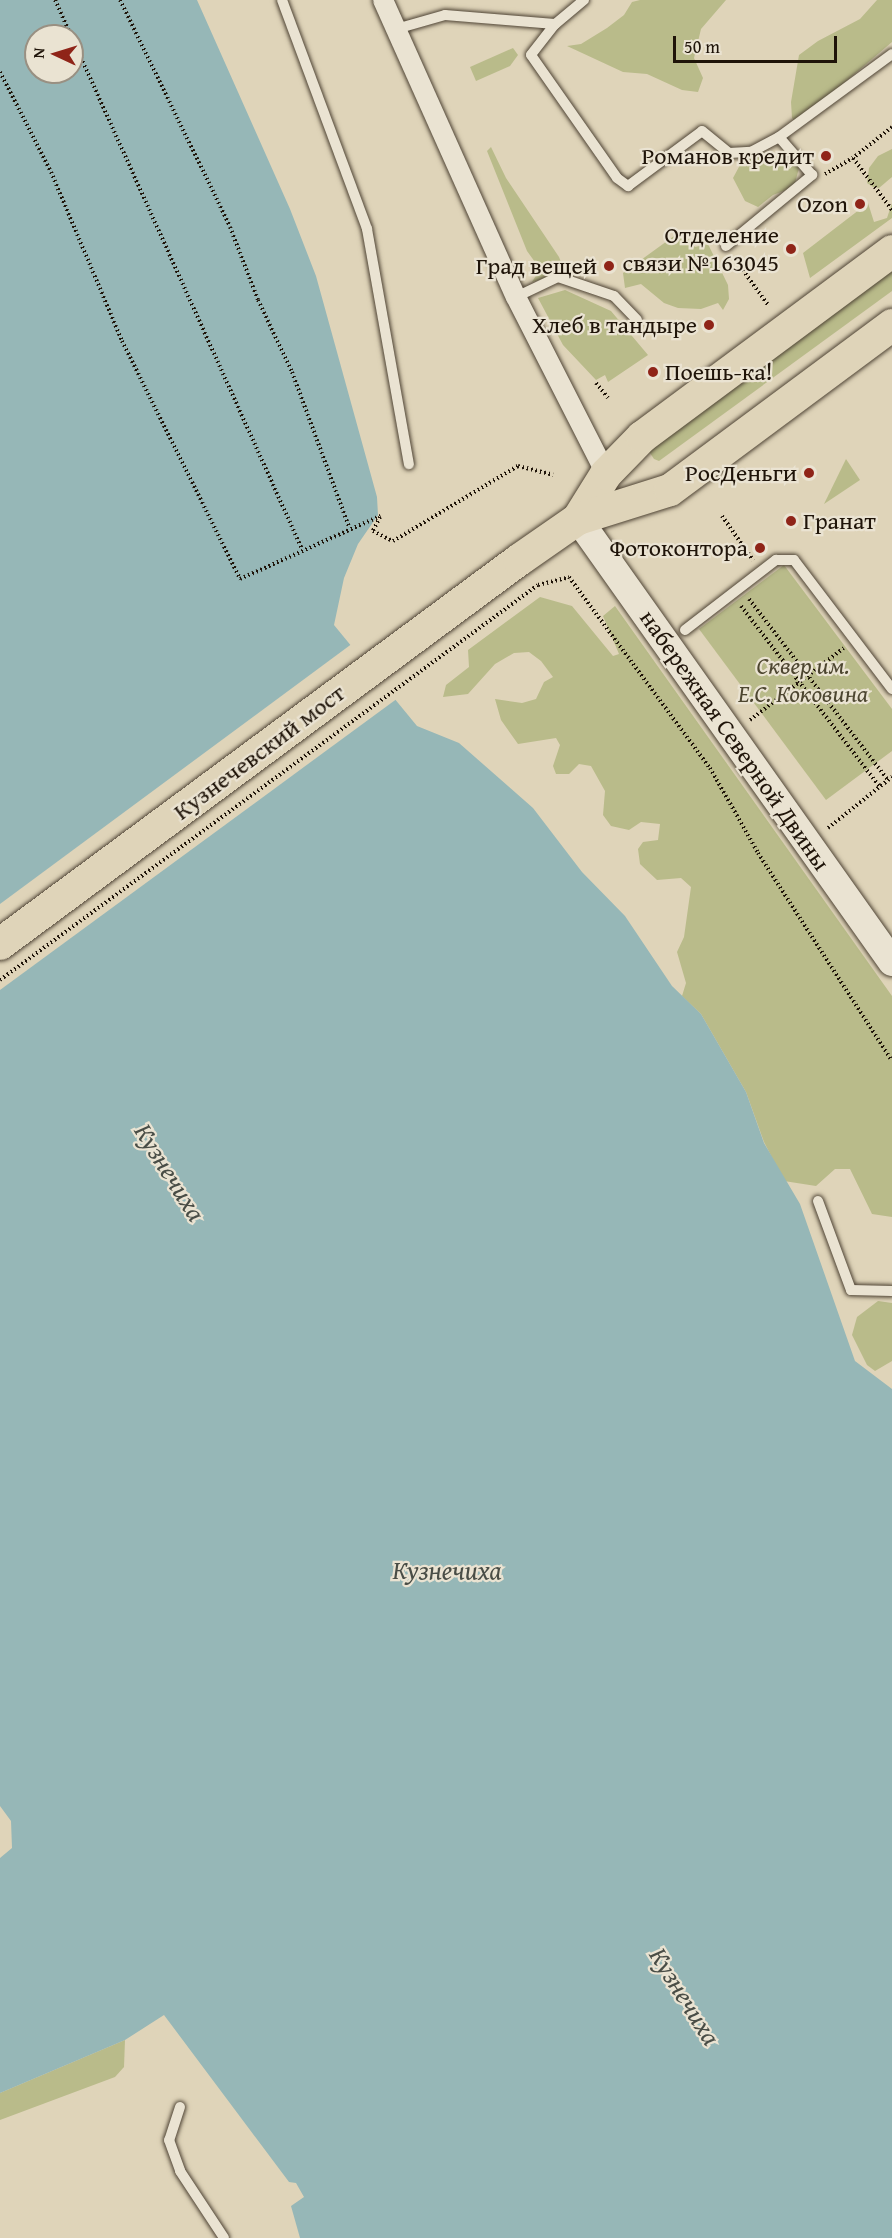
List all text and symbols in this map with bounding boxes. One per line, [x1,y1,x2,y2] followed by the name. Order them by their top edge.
[24,24,84,84] north arrow
[676,24,840,62] scale bar
[684,33,720,60] text: 50 m
[26,47,50,59] text: N
[641,142,814,170] place label: Романов кредит
[819,149,833,163] marker: Романов кредит
[797,190,848,218] place label: Ozon
[853,197,867,211] marker: Ozon
[623,221,779,277] place label: Отделение связи №163045
[784,242,798,256] marker: Отделение связи №163045
[476,252,597,280] place label: Град вещей
[602,259,616,273] marker: Град вещей
[532,311,697,339] place label: Хлеб в тандыре
[702,318,716,332] marker: Хлеб в тандыре
[665,358,773,386] place label: Поешь-ка!
[646,365,660,379] marker: Поешь-ка!
[685,459,797,487] place label: РосДеньги
[802,466,816,480] marker: РосДеньги
[803,507,876,535] place label: Гранат
[784,514,798,528] marker: Гранат
[609,534,748,562] place label: Фотоконтора
[753,541,767,555] marker: Фотоконтора
[634,604,836,876] street label: набережная Северной Двины
[738,652,868,708] park label: Сквер им. Е.С. Коковина
[168,678,350,826] street label: Кузнечевский мост
[128,1117,212,1227] water label: Кузнечиха
[392,1554,502,1586] water label: Кузнечиха
[643,1941,727,2051] water label: Кузнечиха

